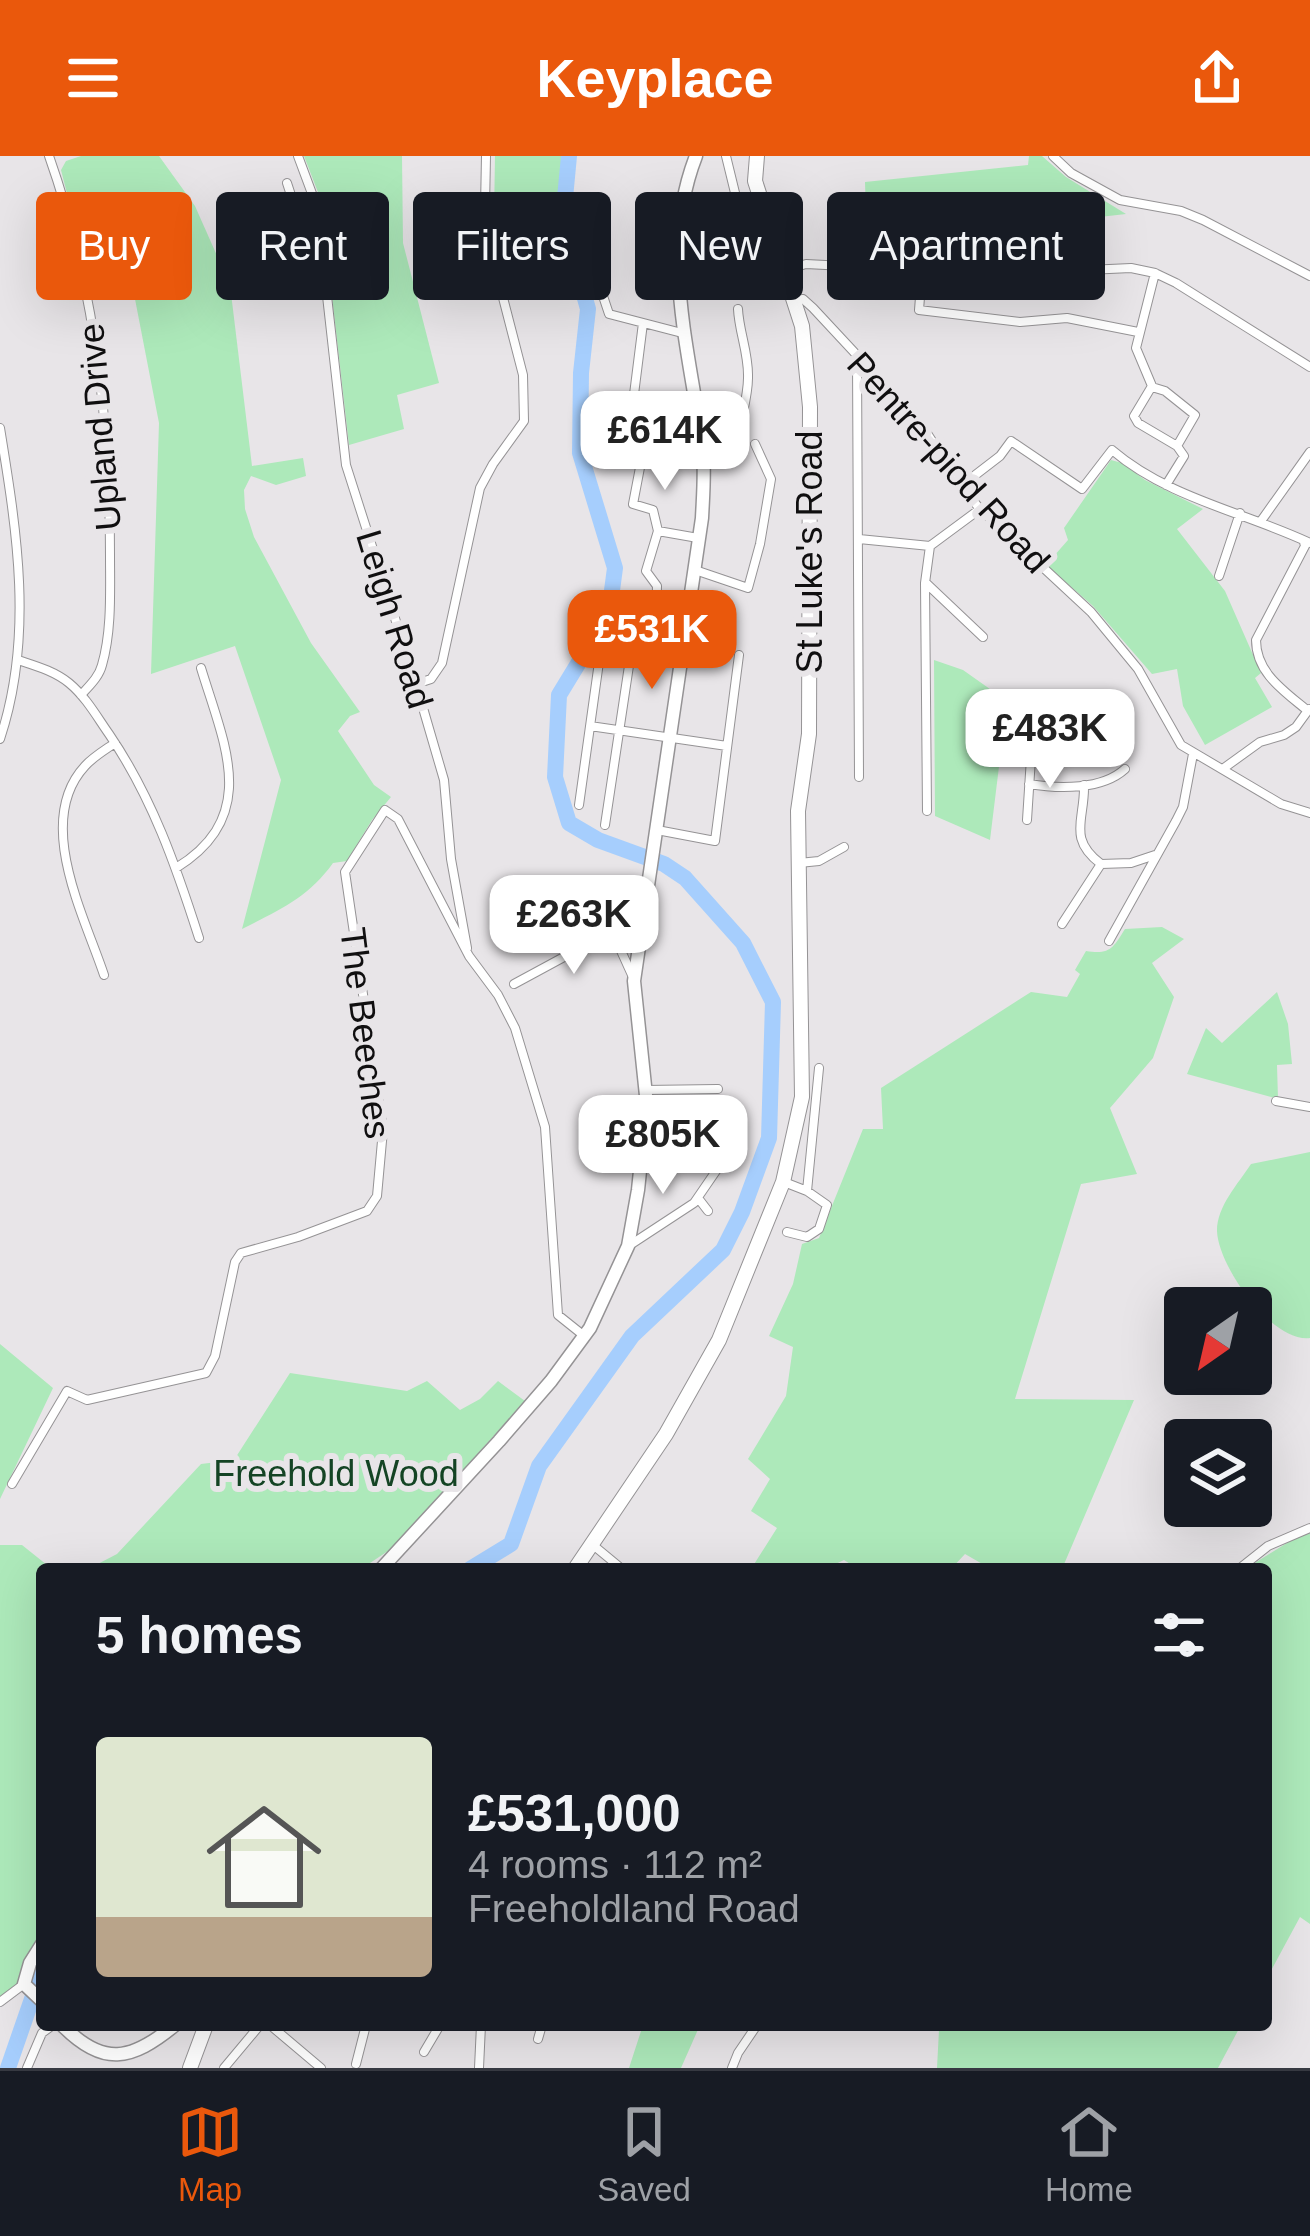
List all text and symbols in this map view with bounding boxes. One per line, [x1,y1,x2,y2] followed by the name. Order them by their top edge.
[60,45,126,111] icon: menu
[1184,45,1250,111] icon: share
[536,48,774,108] text: Keyplace
[36,192,192,300] chip: Buy
[216,192,389,300] chip: Rent
[413,192,611,300] chip: Filters
[635,192,803,300] chip: New
[827,192,1105,300] chip: Apartment
[70,322,129,532] street label: Upland Drive
[839,344,1058,581] street label: Pentre-piod Road
[581,391,749,493] pin: £614K
[608,408,722,451] text: £614K
[789,430,830,674] street label: St Luke's Road
[348,525,441,713] street label: Leigh Road
[568,590,736,692] pin: £531K
[595,607,709,650] text: £531K
[966,689,1134,791] pin: £483K
[993,706,1107,749] text: £483K
[490,875,658,977] pin: £263K
[517,892,631,935] text: £263K
[332,925,399,1141] street label: The Beeches
[579,1095,747,1197] pin: £805K
[606,1112,720,1155] text: £805K
[1164,1287,1272,1395] north arrow
[1164,1287,1272,1527] map controls
[1164,1419,1272,1527] button: layers
[213,1453,459,1494] park label: Freehold Wood
[1146,1602,1212,1668] icon: filters
[96,1607,303,1664] text: 5 homes
[192,1785,336,1929] icon: home
[468,1785,681,1842] text: £531,000
[468,1843,762,1886] text: 4 rooms · 112 m²
[468,1887,800,1930] text: Freeholdland Road
[177,2099,243,2209] tab: Map
[597,2099,691,2209] tab: Saved
[1045,2099,1133,2209] tab: Home

